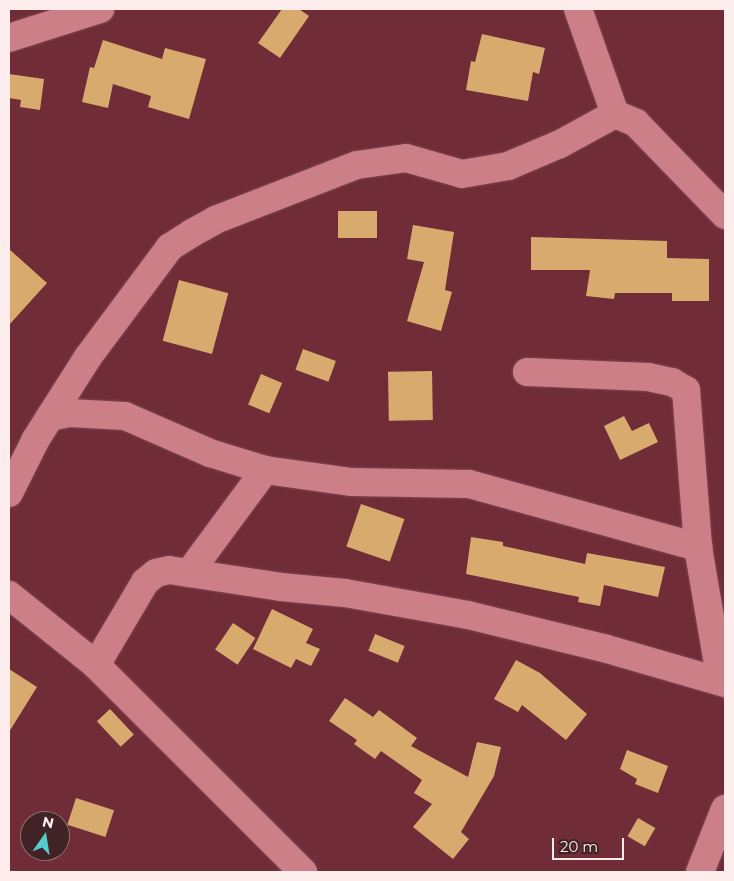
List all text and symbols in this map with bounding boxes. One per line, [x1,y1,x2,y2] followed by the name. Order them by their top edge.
[20,811,70,861] north arrow
[41,812,56,832] text: N
[554,828,626,860] scale bar
[560,837,598,856] text: 20 m

